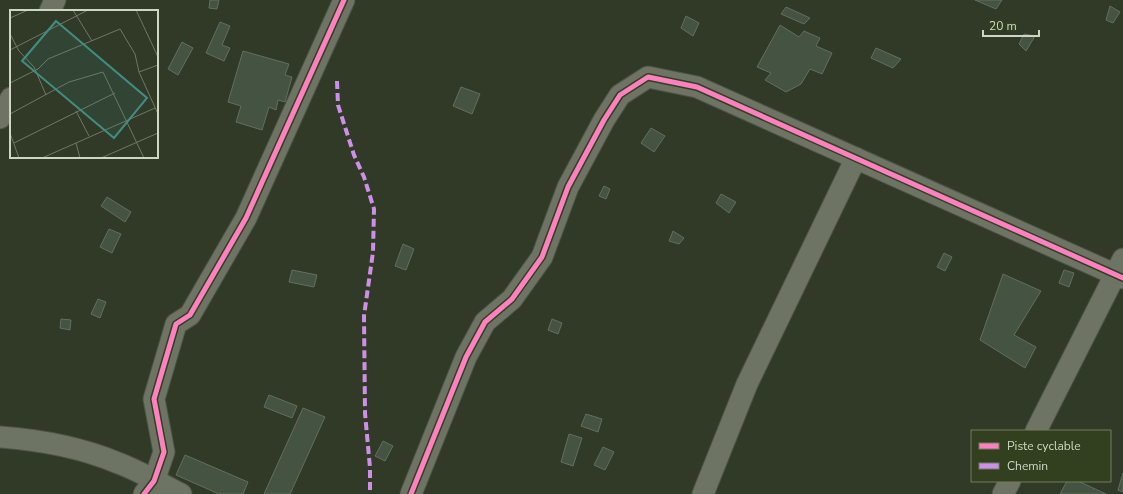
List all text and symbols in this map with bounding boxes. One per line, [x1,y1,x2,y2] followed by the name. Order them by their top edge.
[10,10,158,158] inset map
[983,12,1039,38] scale bar
[989,18,1017,34] text: 20 m
[971,430,1111,482] legend
[1007,438,1081,454] text: Piste cyclable
[1007,458,1048,474] text: Chemin

